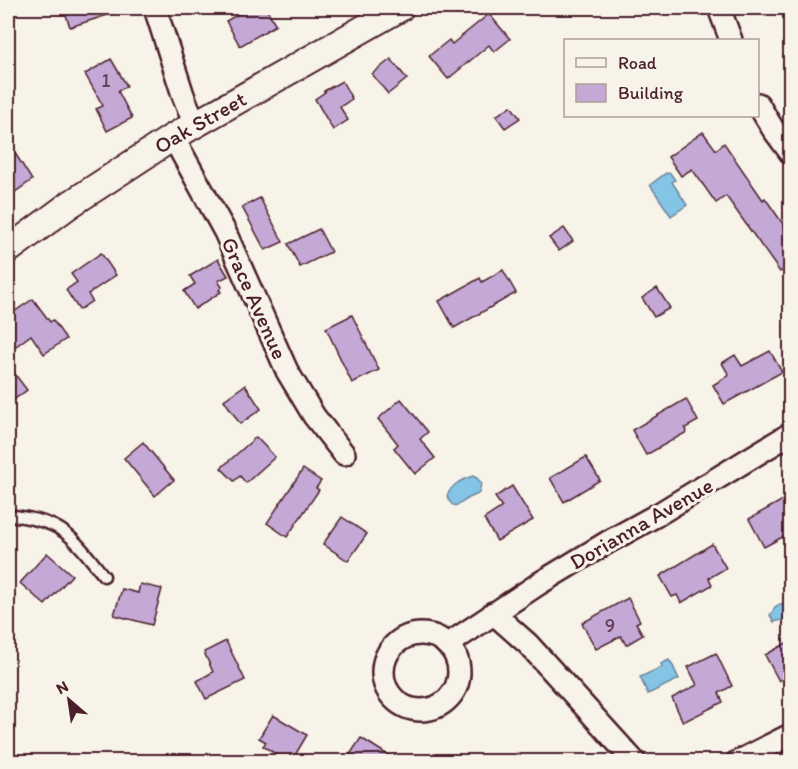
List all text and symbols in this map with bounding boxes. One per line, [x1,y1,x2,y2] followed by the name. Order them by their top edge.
[564,39,759,117] legend
[618,52,657,74] text: Road
[101,68,111,92] house number: 1
[618,82,684,104] text: Building
[149,85,251,160] street label: Oak Street
[216,233,293,363] street label: Grace Avenue
[565,471,718,575] street label: Dorianna Avenue
[605,613,615,637] house number: 9
[39,670,99,730] north arrow
[53,676,71,698] text: N

